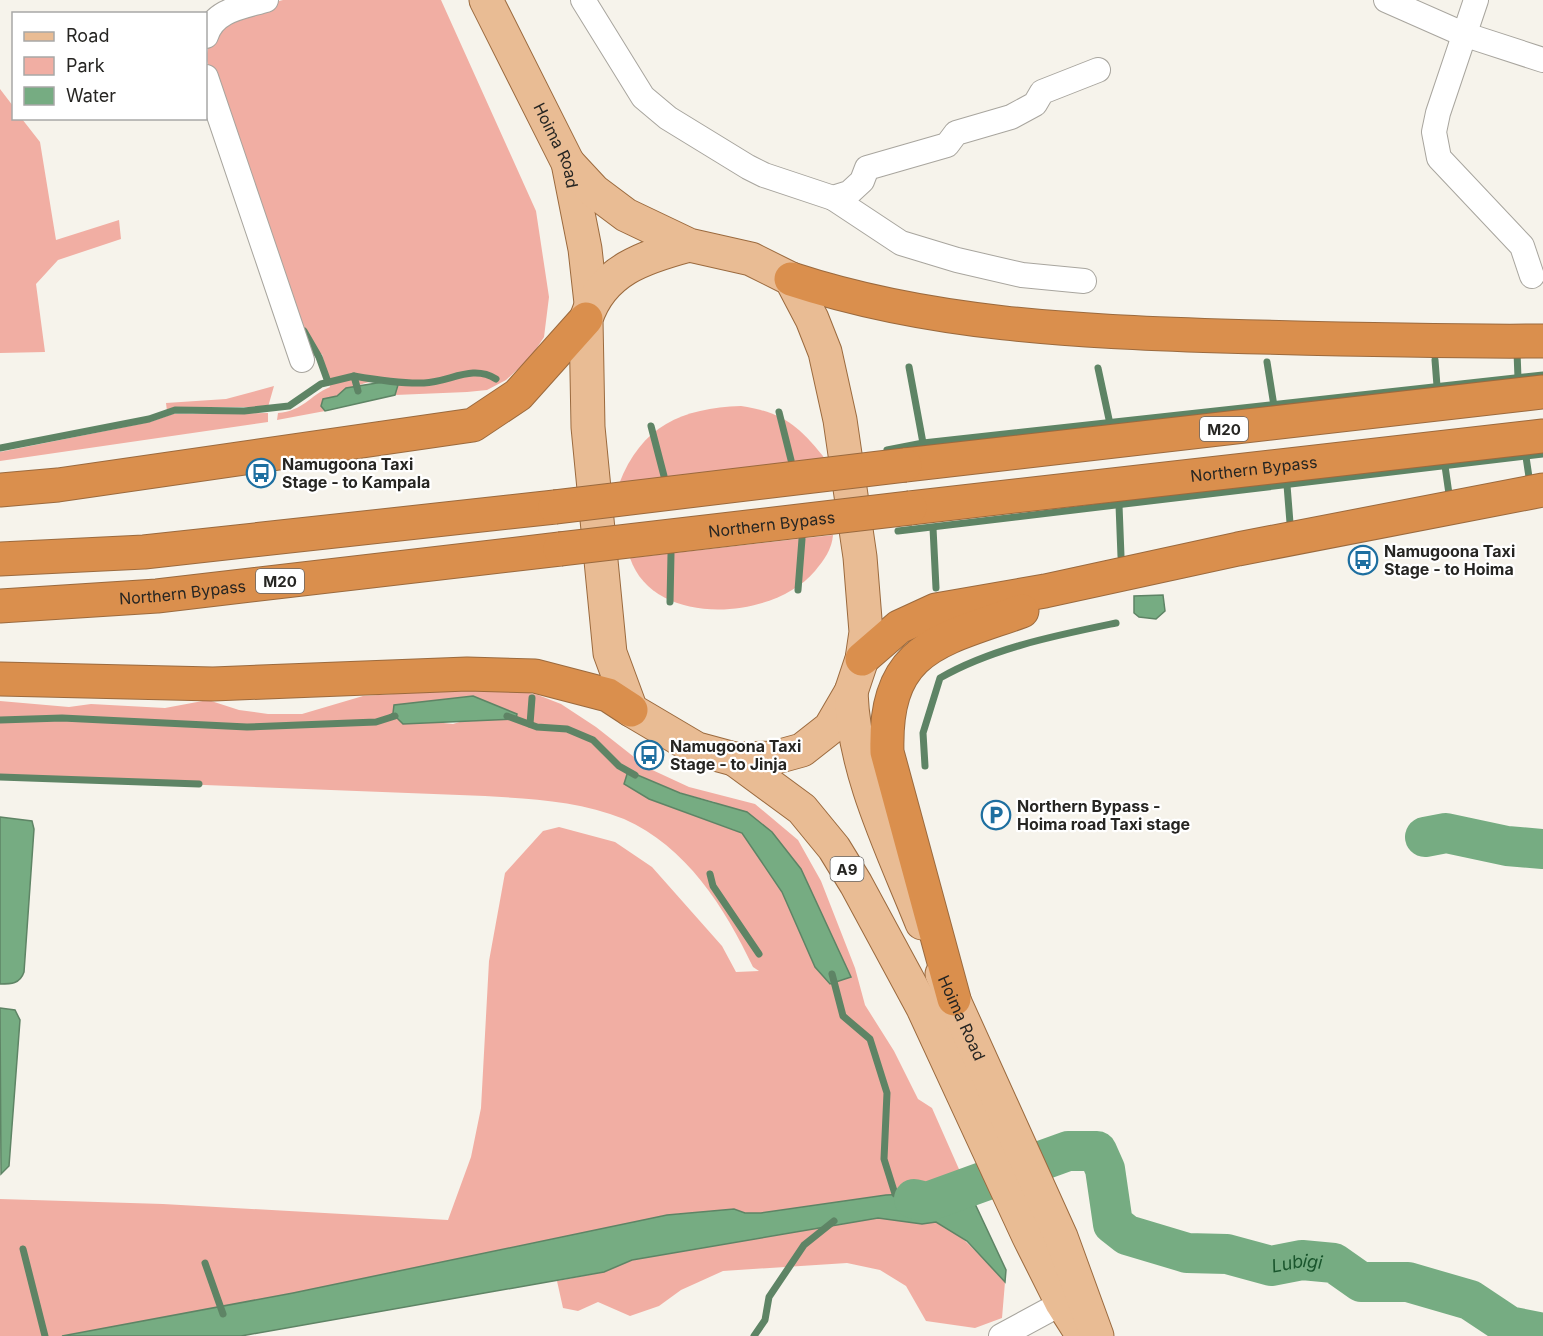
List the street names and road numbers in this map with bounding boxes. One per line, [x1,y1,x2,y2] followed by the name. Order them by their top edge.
[529,99,583,190] street label: Hoima Road
[1200,417,1248,441] road number: M20
[1189,452,1318,486] street label: Northern Bypass
[707,507,836,542] street label: Northern Bypass
[256,569,304,593] road number: M20
[118,576,247,608] street label: Northern Bypass
[830,857,864,881] road number: A9
[934,972,990,1064] street label: Hoima Road

